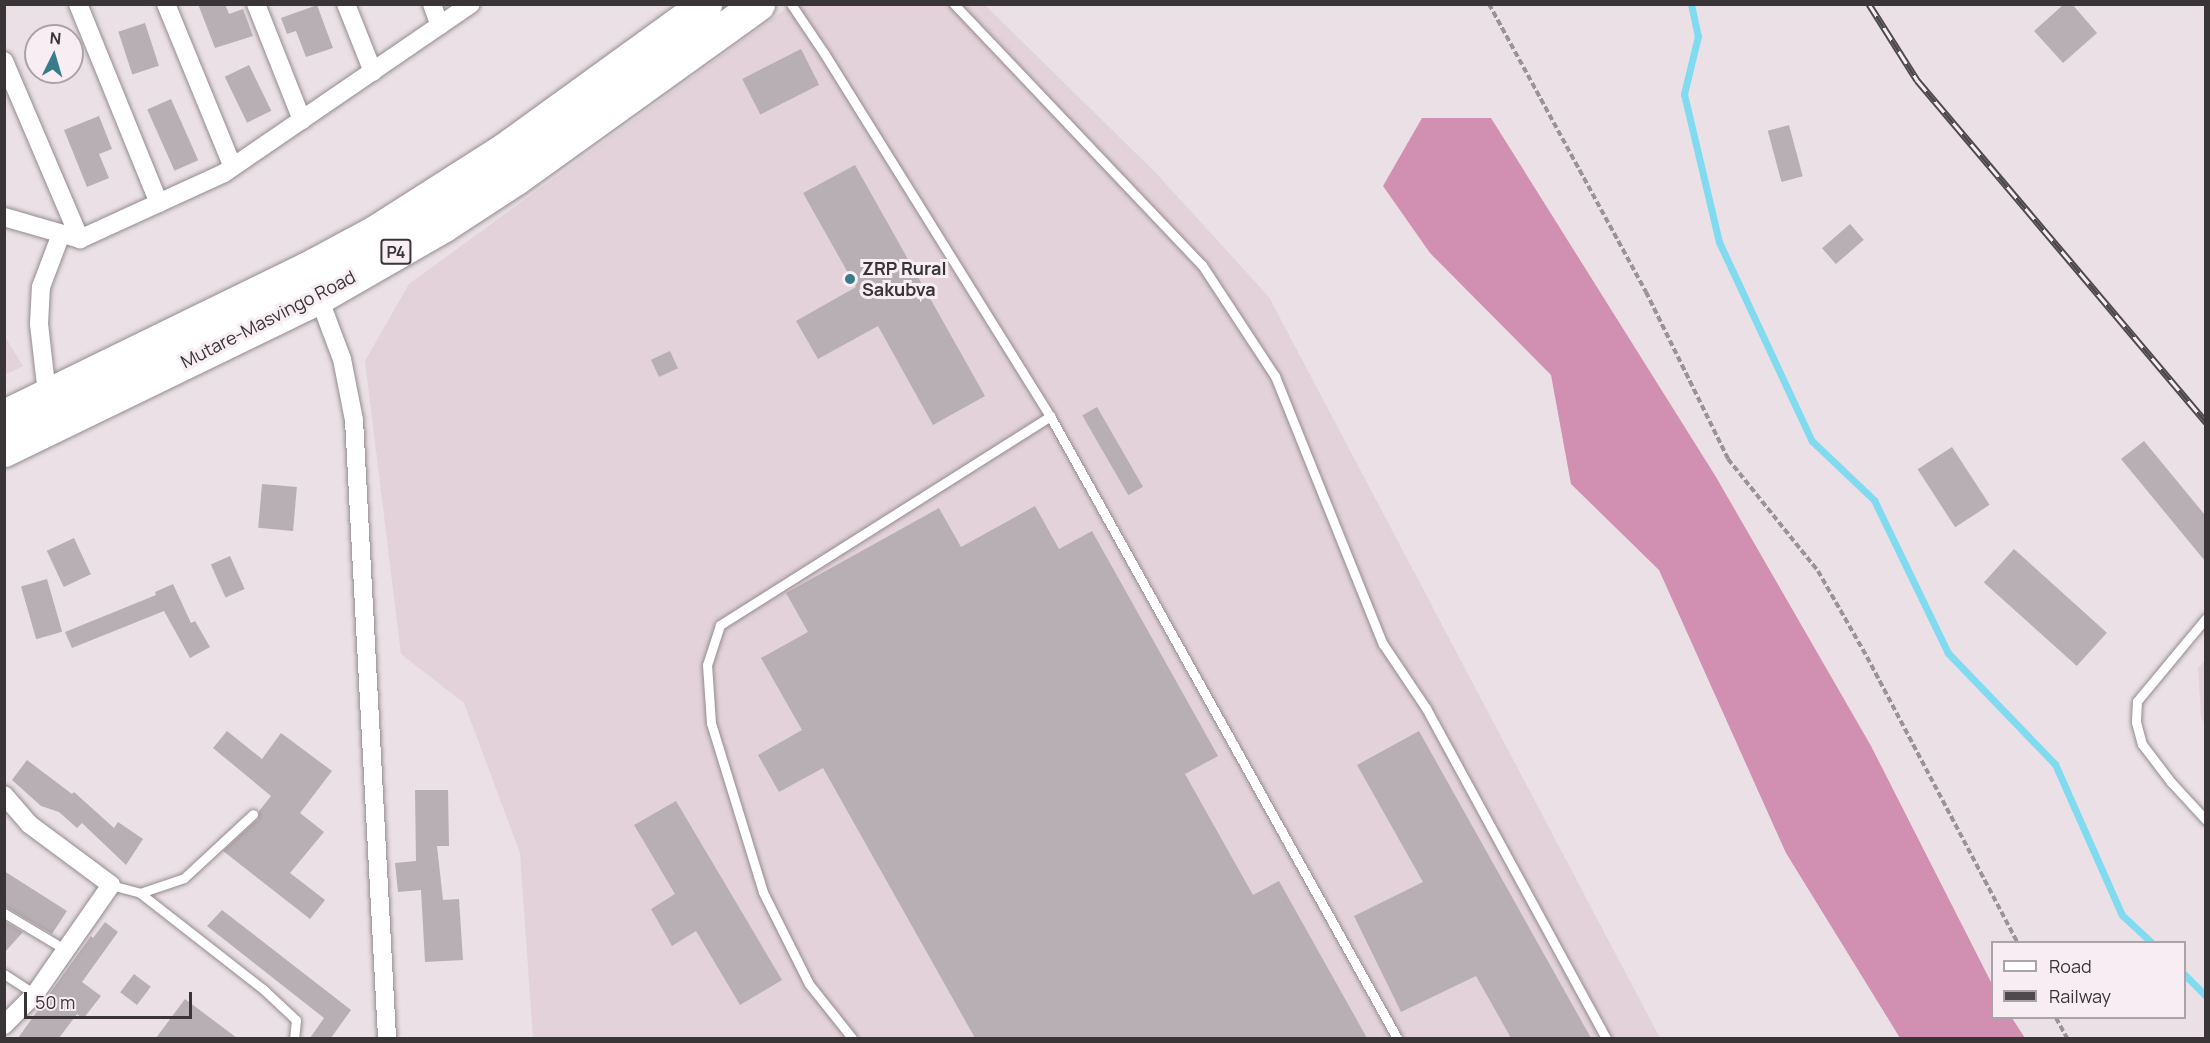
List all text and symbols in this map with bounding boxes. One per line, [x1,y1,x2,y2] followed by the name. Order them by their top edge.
[24,24,84,84] north arrow
[49,27,62,50] text: N
[380,239,412,265] road number: P4
[862,258,946,300] place label: ZRP Rural Sakubva
[177,266,359,372] street label: Mutare-Masvingo Road
[843,272,857,286] marker: ZRP Rural Sakubva
[1991,941,2186,1019] legend
[2049,954,2092,978] text: Road
[27,980,195,1018] scale bar
[2049,984,2111,1008] text: Railway
[35,990,75,1014] text: 50 m

